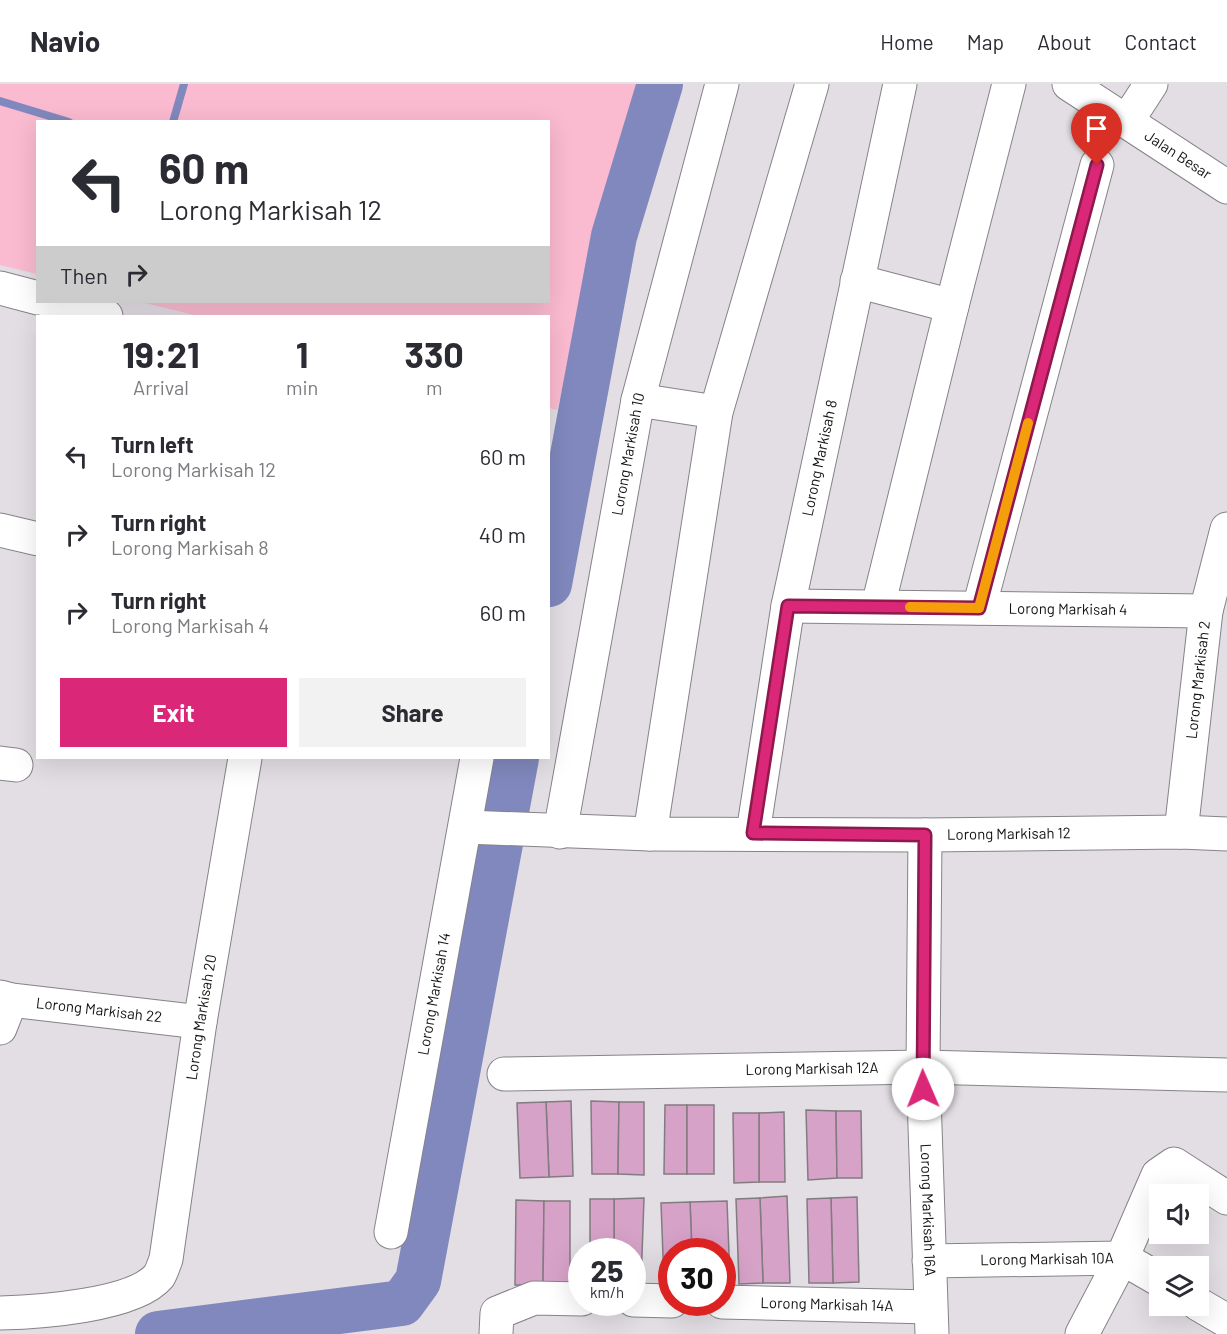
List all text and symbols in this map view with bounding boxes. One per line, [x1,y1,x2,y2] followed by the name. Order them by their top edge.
[30,24,100,58] text: Navio
[880,29,934,54] text: Home
[967,29,1004,54] text: Map
[1037,29,1092,54] text: About
[1125,29,1197,54] text: Contact
[1071,103,1122,165] pin
[1080,112,1113,145] icon: arrive
[1142,126,1216,183] street label: Jalan Besar
[159,142,249,192] text: 60 m
[60,144,138,222] icon: left
[159,193,382,225] text: Lorong Markisah 12
[120,258,153,291] icon: right
[60,262,108,288] text: Then
[122,332,200,375] text: 19:21
[296,332,308,375] text: 1
[404,332,464,375] text: 330
[133,375,189,399] text: Arrival
[286,375,318,399] text: min
[426,375,442,399] text: m
[607,390,648,517] street label: Lorong Markisah 10
[798,398,840,518] street label: Lorong Markisah 8
[111,431,194,457] text: Turn left
[60,440,93,473] icon: left
[480,443,526,469] text: 60 m
[111,457,276,481] text: Lorong Markisah 12
[111,509,206,535] text: Turn right
[60,518,93,551] icon: right
[479,521,526,547] text: 40 m
[111,535,269,559] text: Lorong Markisah 8
[111,587,206,613] text: Turn right
[60,596,93,629] icon: right
[480,599,526,625] text: 60 m
[1008,599,1128,618] street label: Lorong Markisah 4
[111,613,269,637] text: Lorong Markisah 4
[1182,620,1213,740] street label: Lorong Markisah 2
[60,678,287,747] button: Exit
[299,678,526,747] button: Share
[947,823,1071,843] street label: Lorong Markisah 12
[413,931,453,1056] street label: Lorong Markisah 14
[182,953,219,1081] street label: Lorong Markisah 20
[35,993,163,1026] street label: Lorong Markisah 22
[891,1057,955,1121] position arrow
[745,1058,879,1078] street label: Lorong Markisah 12A
[918,1143,940,1277] street label: Lorong Markisah 16A
[1149,1184,1209,1316] map controls
[1149,1184,1209,1244] button: sound
[658,1238,736,1316] speed limit sign: 30
[980,1248,1114,1268] street label: Lorong Markisah 10A
[591,1252,623,1288] text: 25
[1149,1256,1209,1316] button: layers
[590,1283,624,1301] text: km/h
[760,1293,894,1314] street label: Lorong Markisah 14A

